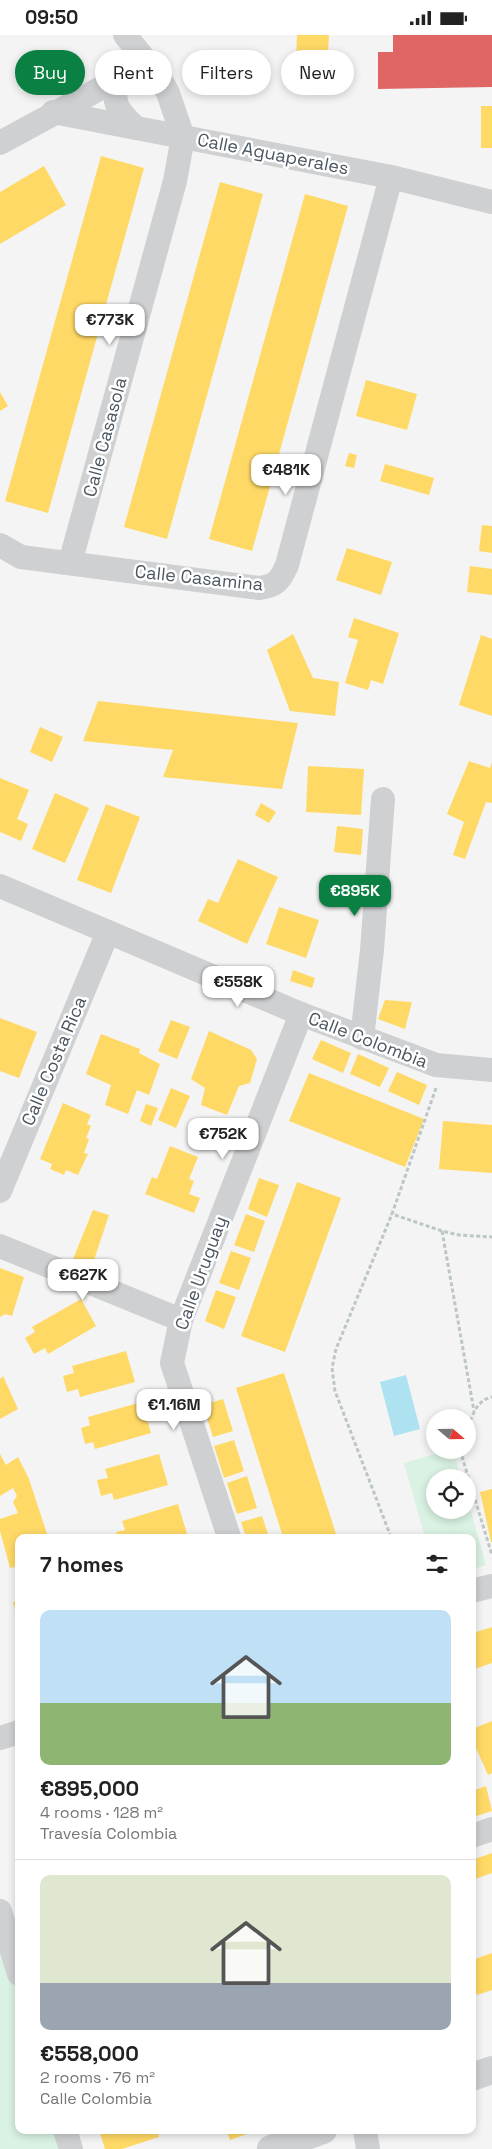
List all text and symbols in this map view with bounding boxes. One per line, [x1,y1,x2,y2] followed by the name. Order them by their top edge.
[25,5,78,30] text: 09:50
[15,50,85,95] chip: Buy
[95,50,172,95] chip: Rent
[182,50,271,95] chip: Filters
[281,50,354,95] chip: New
[195,128,351,179] street label: Calle Aguaperales
[75,303,145,346] pin: €773K
[86,309,134,330] text: €773K
[78,375,132,499] street label: Calle Casasola
[251,453,321,496] pin: €481K
[262,459,310,480] text: €481K
[134,559,264,596] street label: Calle Casamina
[320,875,390,917] pin: €895K
[330,880,380,901] text: €895K
[203,965,273,1008] pin: €558K
[213,971,263,992] text: €558K
[16,993,91,1129] street label: Calle Costa Rica
[305,1006,431,1073] street label: Calle Colombia
[188,1117,258,1160] pin: €752K
[199,1123,247,1144] text: €752K
[169,1213,232,1333] street label: Calle Uruguay
[48,1259,118,1301] pin: €627K
[59,1264,107,1285] text: €627K
[133,1389,215,1431] pin: €1.16M
[147,1394,201,1415] text: €1.16M
[426,1409,476,1459] north arrow
[426,1409,476,1519] map controls
[426,1469,476,1519] button: locate
[423,1550,451,1578] icon: filters
[40,1551,124,1578] text: 7 homes
[201,1642,291,1732] icon: home
[40,1775,139,1802] text: €895,000
[40,1802,163,1823] text: 4 rooms · 128 m²
[40,1823,177,1844] text: Travesía Colombia
[201,1908,291,1998] icon: home
[40,2040,139,2067] text: €558,000
[40,2067,155,2088] text: 2 rooms · 76 m²
[40,2088,152,2109] text: Calle Colombia

